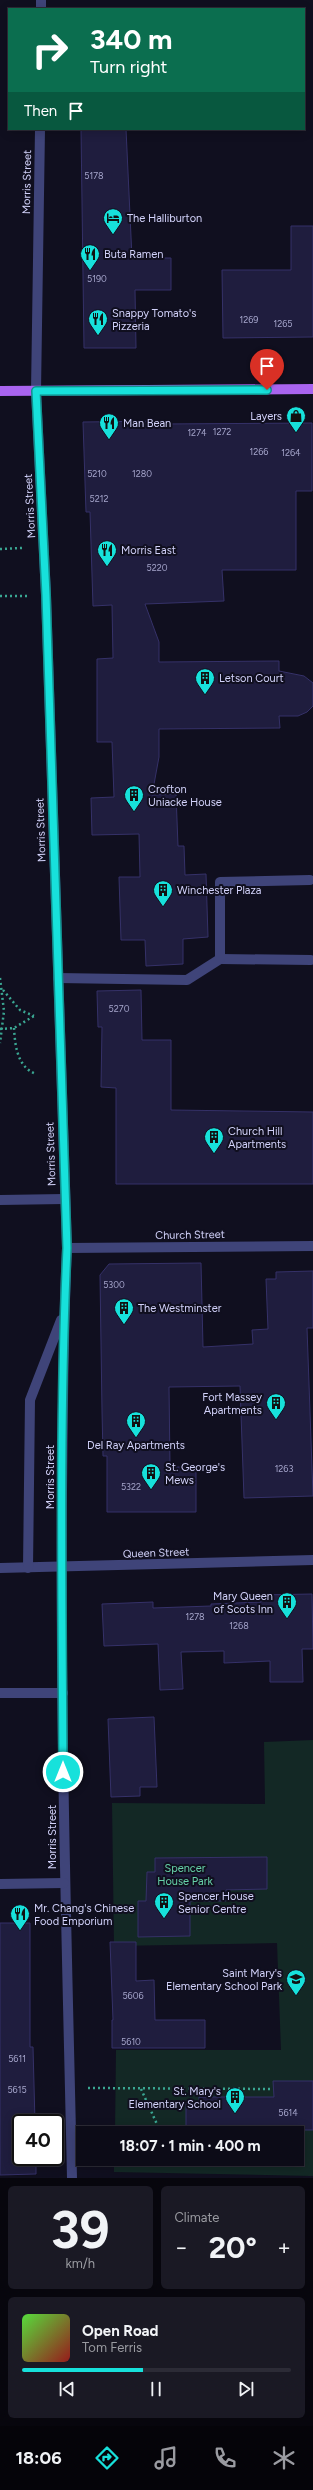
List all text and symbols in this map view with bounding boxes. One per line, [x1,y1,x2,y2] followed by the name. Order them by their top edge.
[90,22,173,56] text: 340 m
[24,24,76,76] icon: right
[90,56,167,78] text: Turn right
[65,100,87,122] icon: arrive
[24,102,57,120] text: Then
[20,150,34,214] street label: Morris Street
[84,170,104,181] house number: 5178
[102,207,124,235] hotel icon: The Halliburton
[127,212,202,225] place label: The Halliburton
[79,243,101,271] restaurant icon: Buta Ramen
[104,248,163,261] place label: Buta Ramen
[87,273,107,284] house number: 5190
[112,307,196,333] place label: Snappy Tomato's Pizzeria
[87,308,109,336] restaurant icon: Snappy Tomato's Pizzeria
[240,314,258,325] house number: 1269
[273,318,293,329] house number: 1265
[250,349,284,390] pin
[256,355,278,377] icon: arrive
[285,405,307,433] shop icon: Layers
[250,410,282,423] place label: Layers
[98,412,120,440] restaurant icon: Man Bean
[123,417,171,430] place label: Man Bean
[213,426,231,437] house number: 1272
[187,427,207,438] house number: 1274
[250,446,268,457] house number: 1266
[281,447,301,458] house number: 1264
[87,468,107,479] house number: 5210
[132,468,152,479] house number: 1280
[22,474,38,538] street label: Morris Street
[90,493,108,504] house number: 5212
[96,539,118,567] restaurant icon: Morris East
[121,544,176,557] place label: Morris East
[146,562,168,573] house number: 5220
[194,667,216,695] building icon: Letson Court
[219,672,284,685] place label: Letson Court
[148,783,222,809] place label: Crofton Uniacke House
[123,784,145,812] building icon: Crofton Uniacke House
[33,798,49,862] street label: Morris Street
[152,879,174,907] building icon: Winchester Plaza
[177,884,261,897] place label: Winchester Plaza
[109,1003,130,1014] house number: 5270
[43,1122,59,1186] street label: Morris Street
[228,1125,286,1151] place label: Church Hill Apartments
[203,1126,225,1154] building icon: Church Hill Apartments
[155,1228,225,1242] street label: Church Street
[103,1279,125,1290] house number: 5300
[113,1297,135,1325] building icon: The Westminster
[138,1302,222,1315] place label: The Westminster
[202,1391,262,1417] place label: Fort Massey Apartments
[265,1392,287,1420] building icon: Fort Massey Apartments
[125,1410,147,1438] building icon: Del Ray Apartments
[87,1439,185,1452] place label: Del Ray Apartments
[44,1445,57,1509] street label: Morris Street
[165,1461,225,1487] place label: St. George's Mews
[140,1462,162,1490] building icon: St. George's Mews
[275,1463,293,1474] house number: 1263
[121,1481,141,1492] house number: 5322
[123,1545,189,1561] street label: Queen Street
[213,1590,273,1616] place label: Mary Queen of Scots Inn
[276,1591,298,1619] building icon: Mary Queen of Scots Inn
[185,1611,205,1622] house number: 1278
[229,1620,249,1631] house number: 1268
[42,1751,84,1793] position arrow
[46,1805,59,1869] street label: Morris Street
[157,1862,213,1888] park label: Spencer House Park
[178,1890,254,1916] place label: Spencer House Senior Centre
[153,1891,175,1919] building icon: Spencer House Senior Centre
[34,1902,134,1928] place label: Mr. Chang's Chinese Food Emporium
[9,1903,31,1931] restaurant icon: Mr. Chang's Chinese Food Emporium
[166,1967,283,1993] place label: Saint Mary's Elementary School Park
[285,1968,307,1996] school or university icon: Saint Mary's Elementary School Park
[122,1990,144,2001] house number: 5606
[121,2036,141,2047] house number: 5610
[8,2053,26,2064] house number: 5611
[7,2084,27,2095] house number: 5615
[129,2085,221,2111] place label: St. Mary's Elementary School
[224,2086,246,2114] building icon: St. Mary's Elementary School
[278,2107,298,2118] house number: 5614
[12,2114,64,2166] speed limit sign: 40
[119,2137,261,2155] text: 18:07 · 1 min · 400 m
[51,2199,110,2261] text: 39
[175,2210,219,2225] text: Climate
[209,2229,257,2266] text: 20°
[175,2234,188,2261] text: −
[277,2234,291,2261] text: +
[65,2256,95,2271] text: km/h
[82,2322,159,2340] text: Open Road
[82,2340,142,2355] text: Tom Ferris
[56,2378,78,2400] icon: previous
[145,2378,167,2400] icon: pause
[235,2378,257,2400] icon: next
[93,2444,121,2472] icon: directions
[152,2444,180,2472] icon: music
[211,2444,239,2472] icon: phone
[270,2444,298,2472] icon: climate
[15,2447,62,2469] text: 18:06

